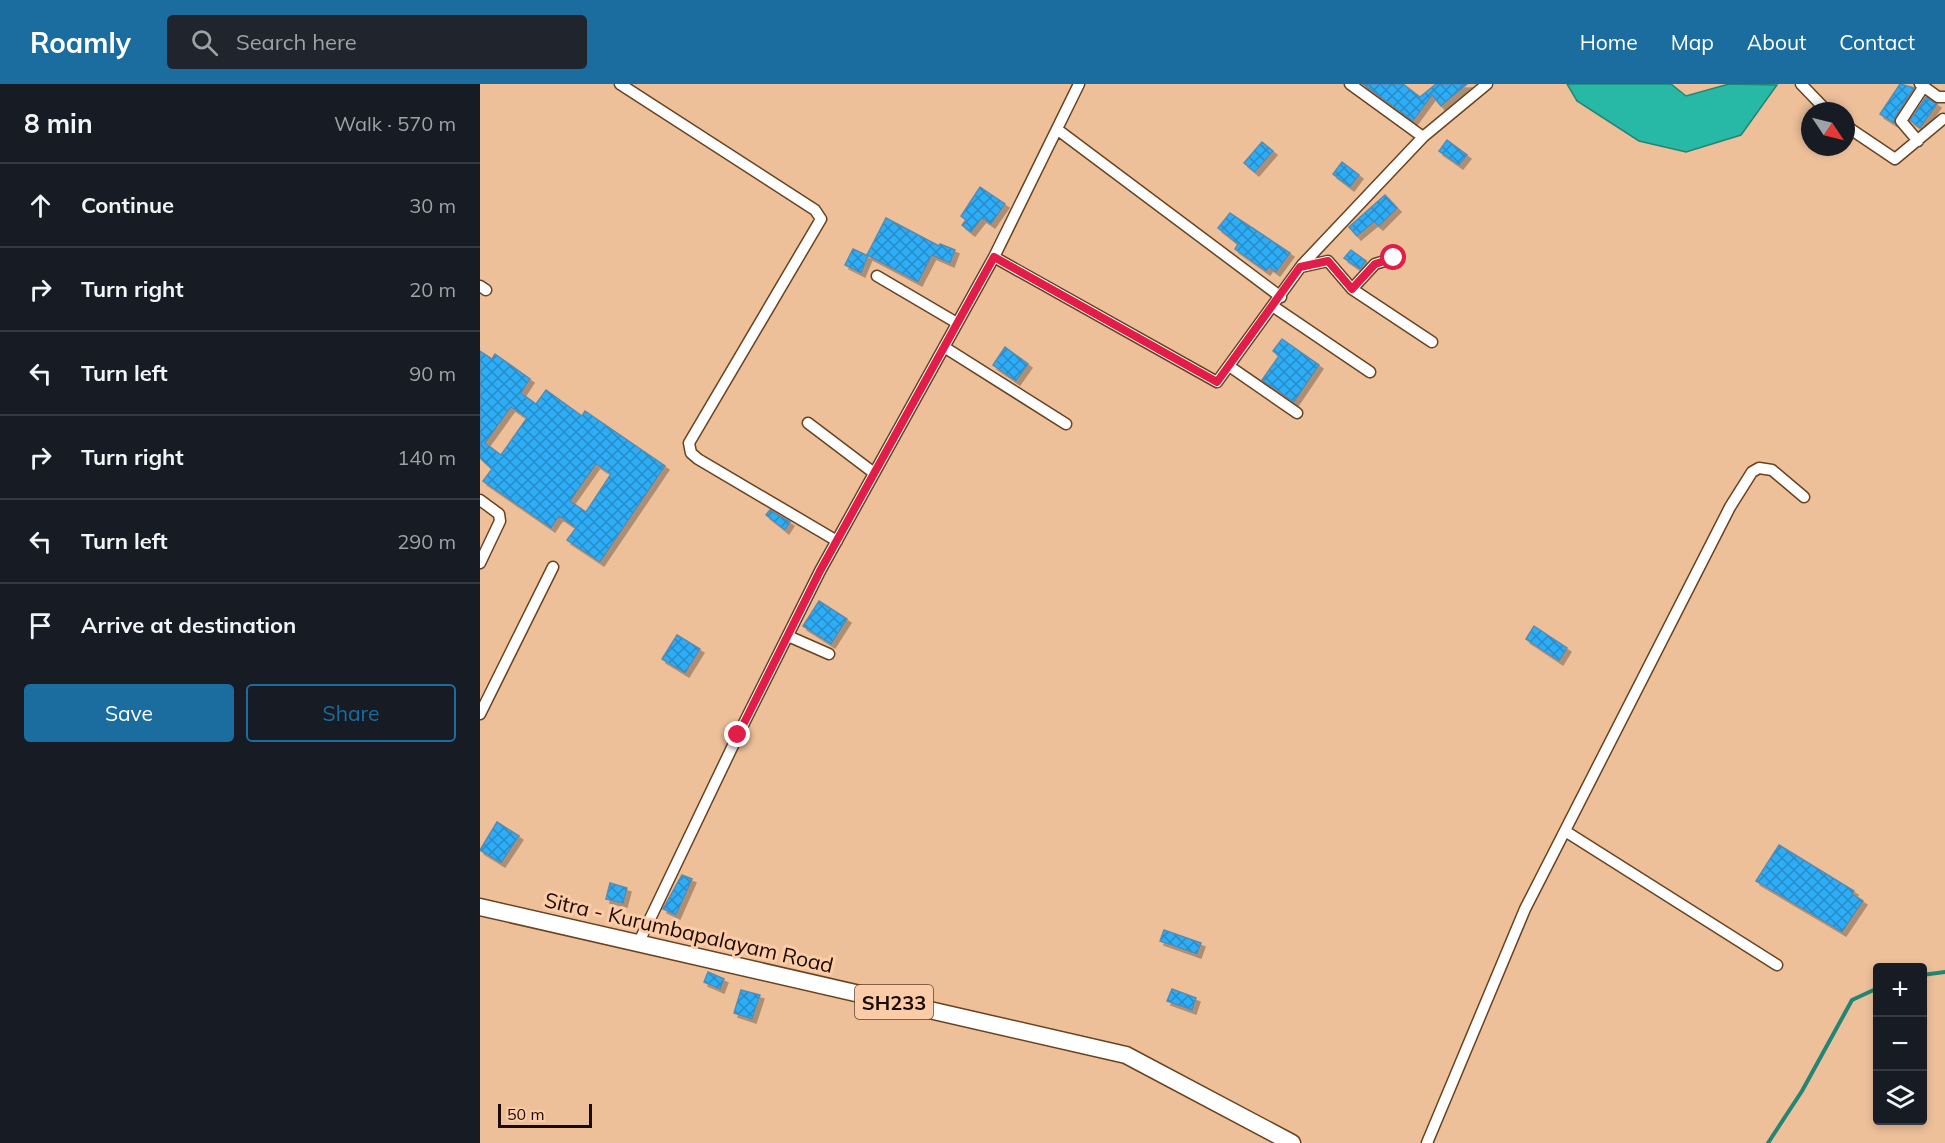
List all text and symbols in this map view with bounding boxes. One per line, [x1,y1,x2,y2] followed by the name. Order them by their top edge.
[167,15,587,69] search box
[30,25,131,60] text: Roamly
[188,26,221,59] icon: search
[236,28,357,56] text: Search here
[1580,29,1638,55] text: Home
[1671,29,1714,55] text: Map
[1747,29,1806,55] text: About
[1839,29,1915,55] text: Contact
[1801,102,1855,156] north arrow
[24,107,93,140] text: 8 min
[334,111,456,136] text: Walk · 570 m
[24,189,57,222] icon: ahead
[81,191,174,219] text: Continue
[409,193,456,218] text: 30 m
[1380,244,1406,270] route start
[24,273,57,306] icon: right
[81,275,184,303] text: Turn right
[409,277,456,302] text: 20 m
[24,357,57,390] icon: left
[81,359,168,387] text: Turn left
[409,361,456,386] text: 90 m
[24,441,57,474] icon: right
[81,443,184,471] text: Turn right
[397,445,456,470] text: 140 m
[24,525,57,558] icon: left
[81,527,168,555] text: Turn left
[397,529,456,554] text: 290 m
[24,609,57,642] icon: arrive
[81,611,296,639] text: Arrive at destination
[24,684,234,742] button: Save
[246,684,456,742] button: Share
[724,721,750,747] route end
[542,886,836,978] street label: Sitra - Kurumbapalayam Road
[1873,963,1927,1125] map controls
[1873,963,1927,1017] button: +
[855,985,933,1019] road number: SH233
[1873,1017,1927,1071] button: −
[1873,1071,1927,1125] button: layers
[498,1101,592,1128] scale bar
[507,1104,544,1124] text: 50 m

